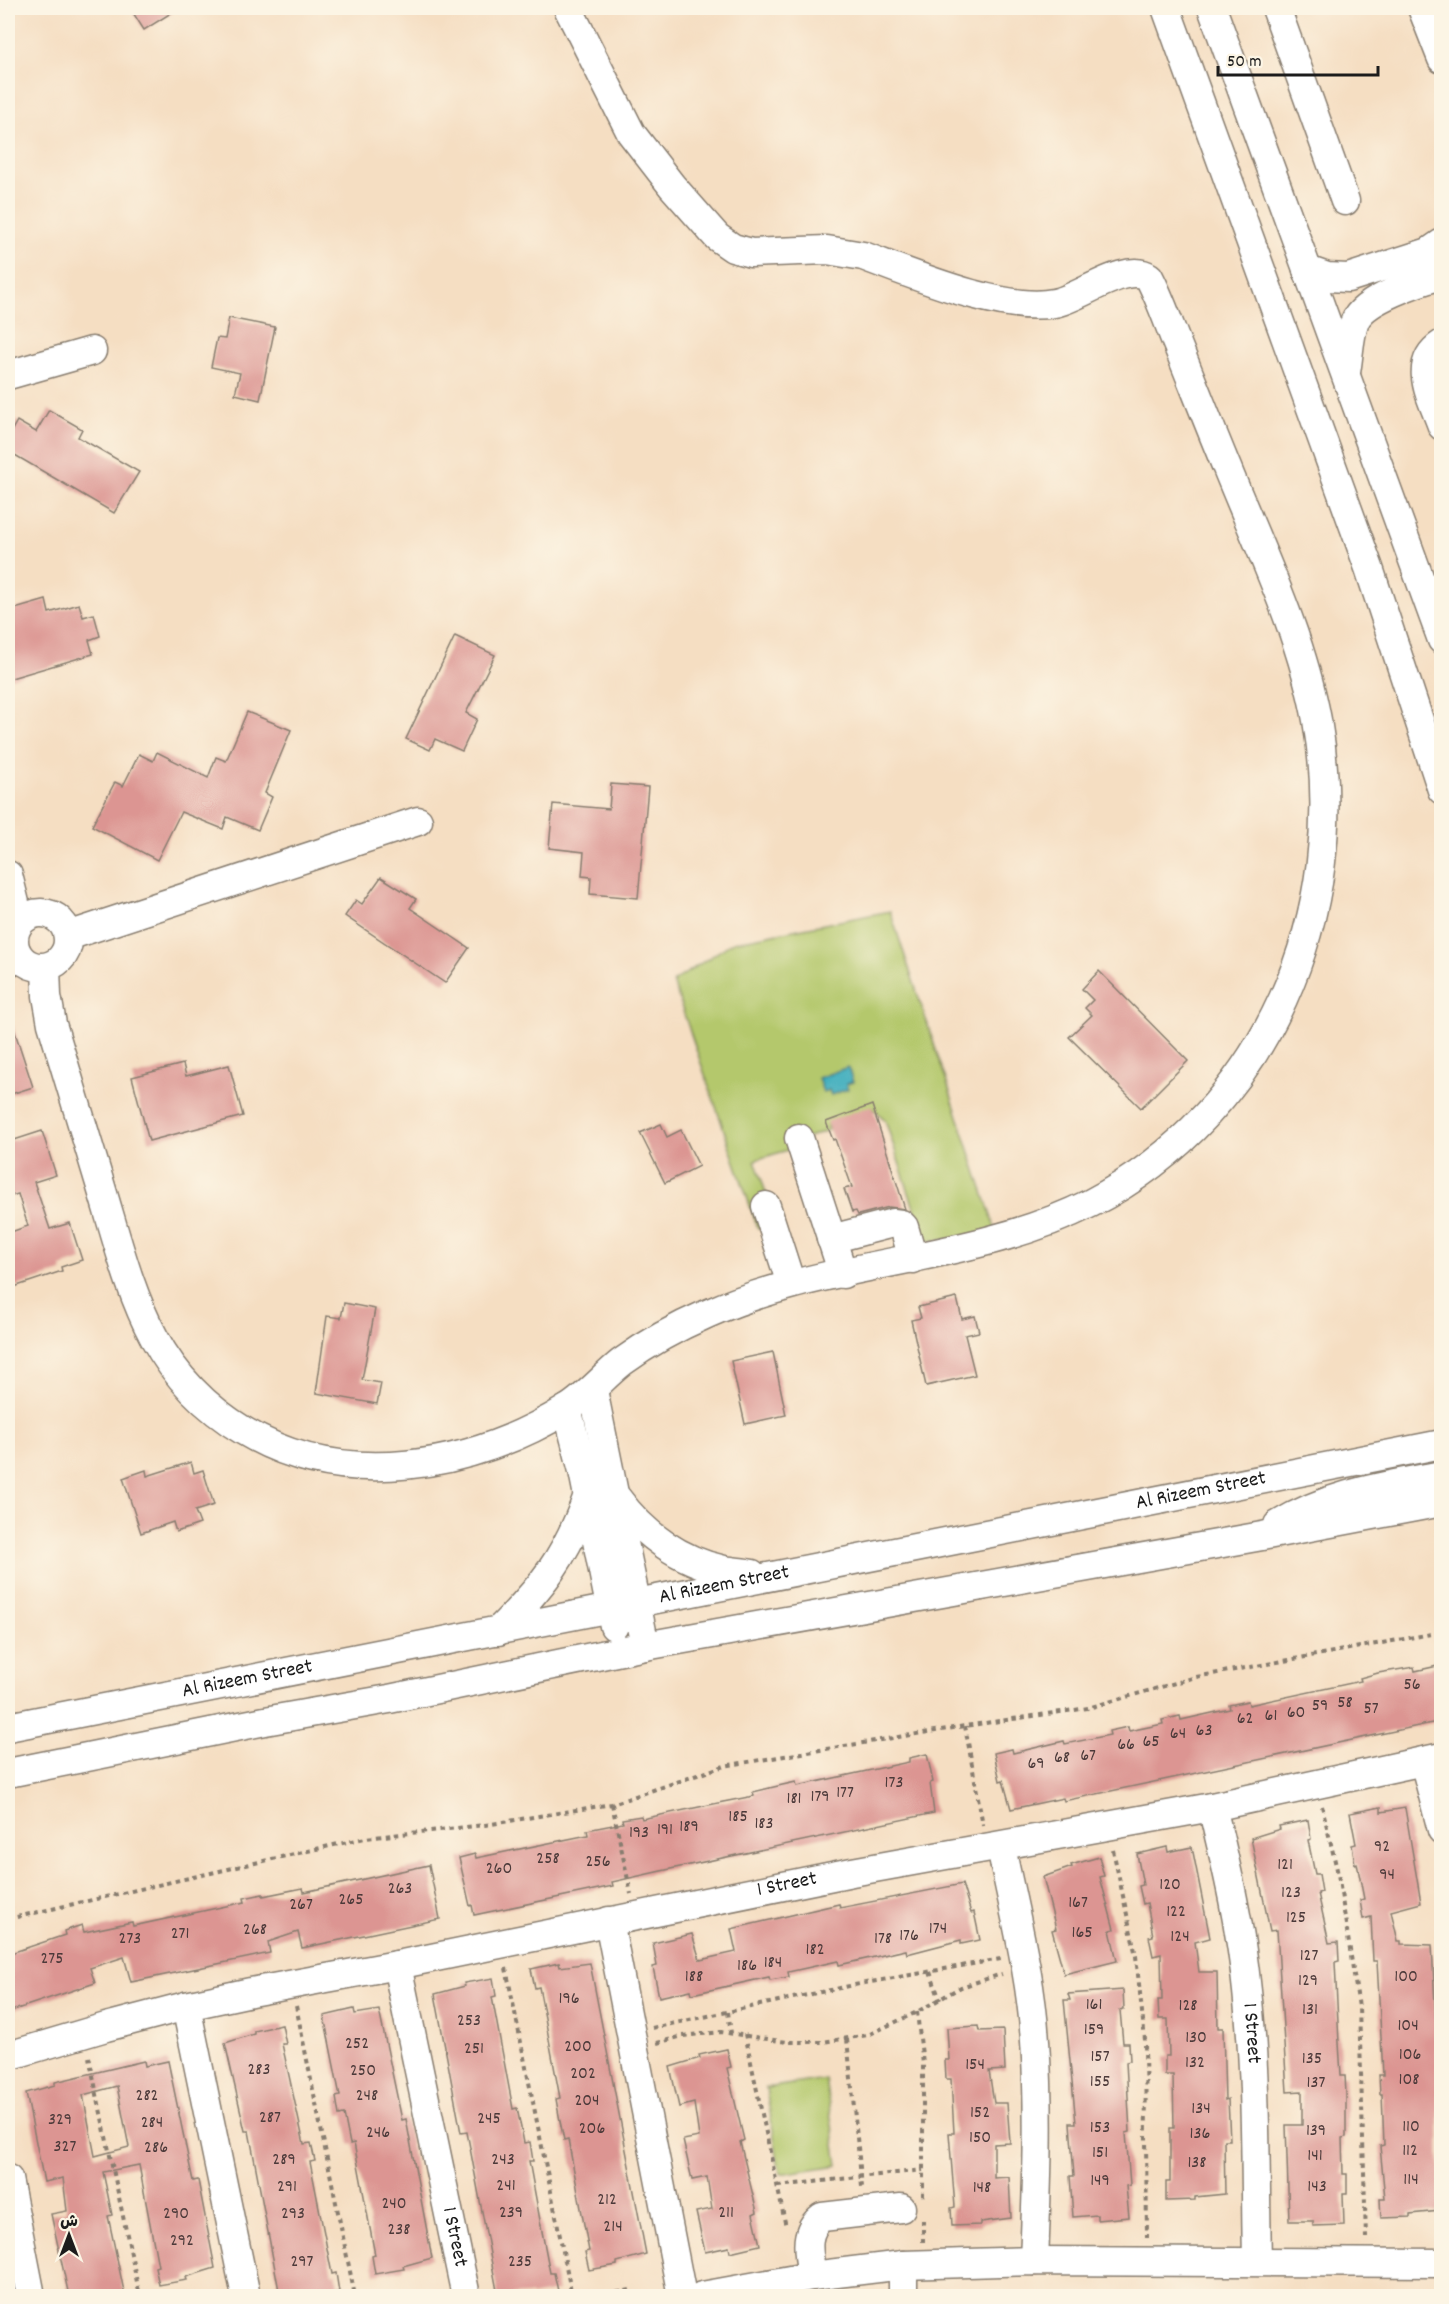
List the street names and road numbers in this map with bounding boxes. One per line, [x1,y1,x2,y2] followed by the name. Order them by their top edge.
[1133,1464,1269,1519] street label: Al Rizeem Street
[656,1558,792,1613] street label: Al Rizeem Street
[180,1652,315,1707] street label: Al Rizeem Street
[754,1864,820,1906] street label: 1 Street
[1233,2002,1268,2065] street label: 1 Street
[433,2204,475,2270] street label: 1 Street

